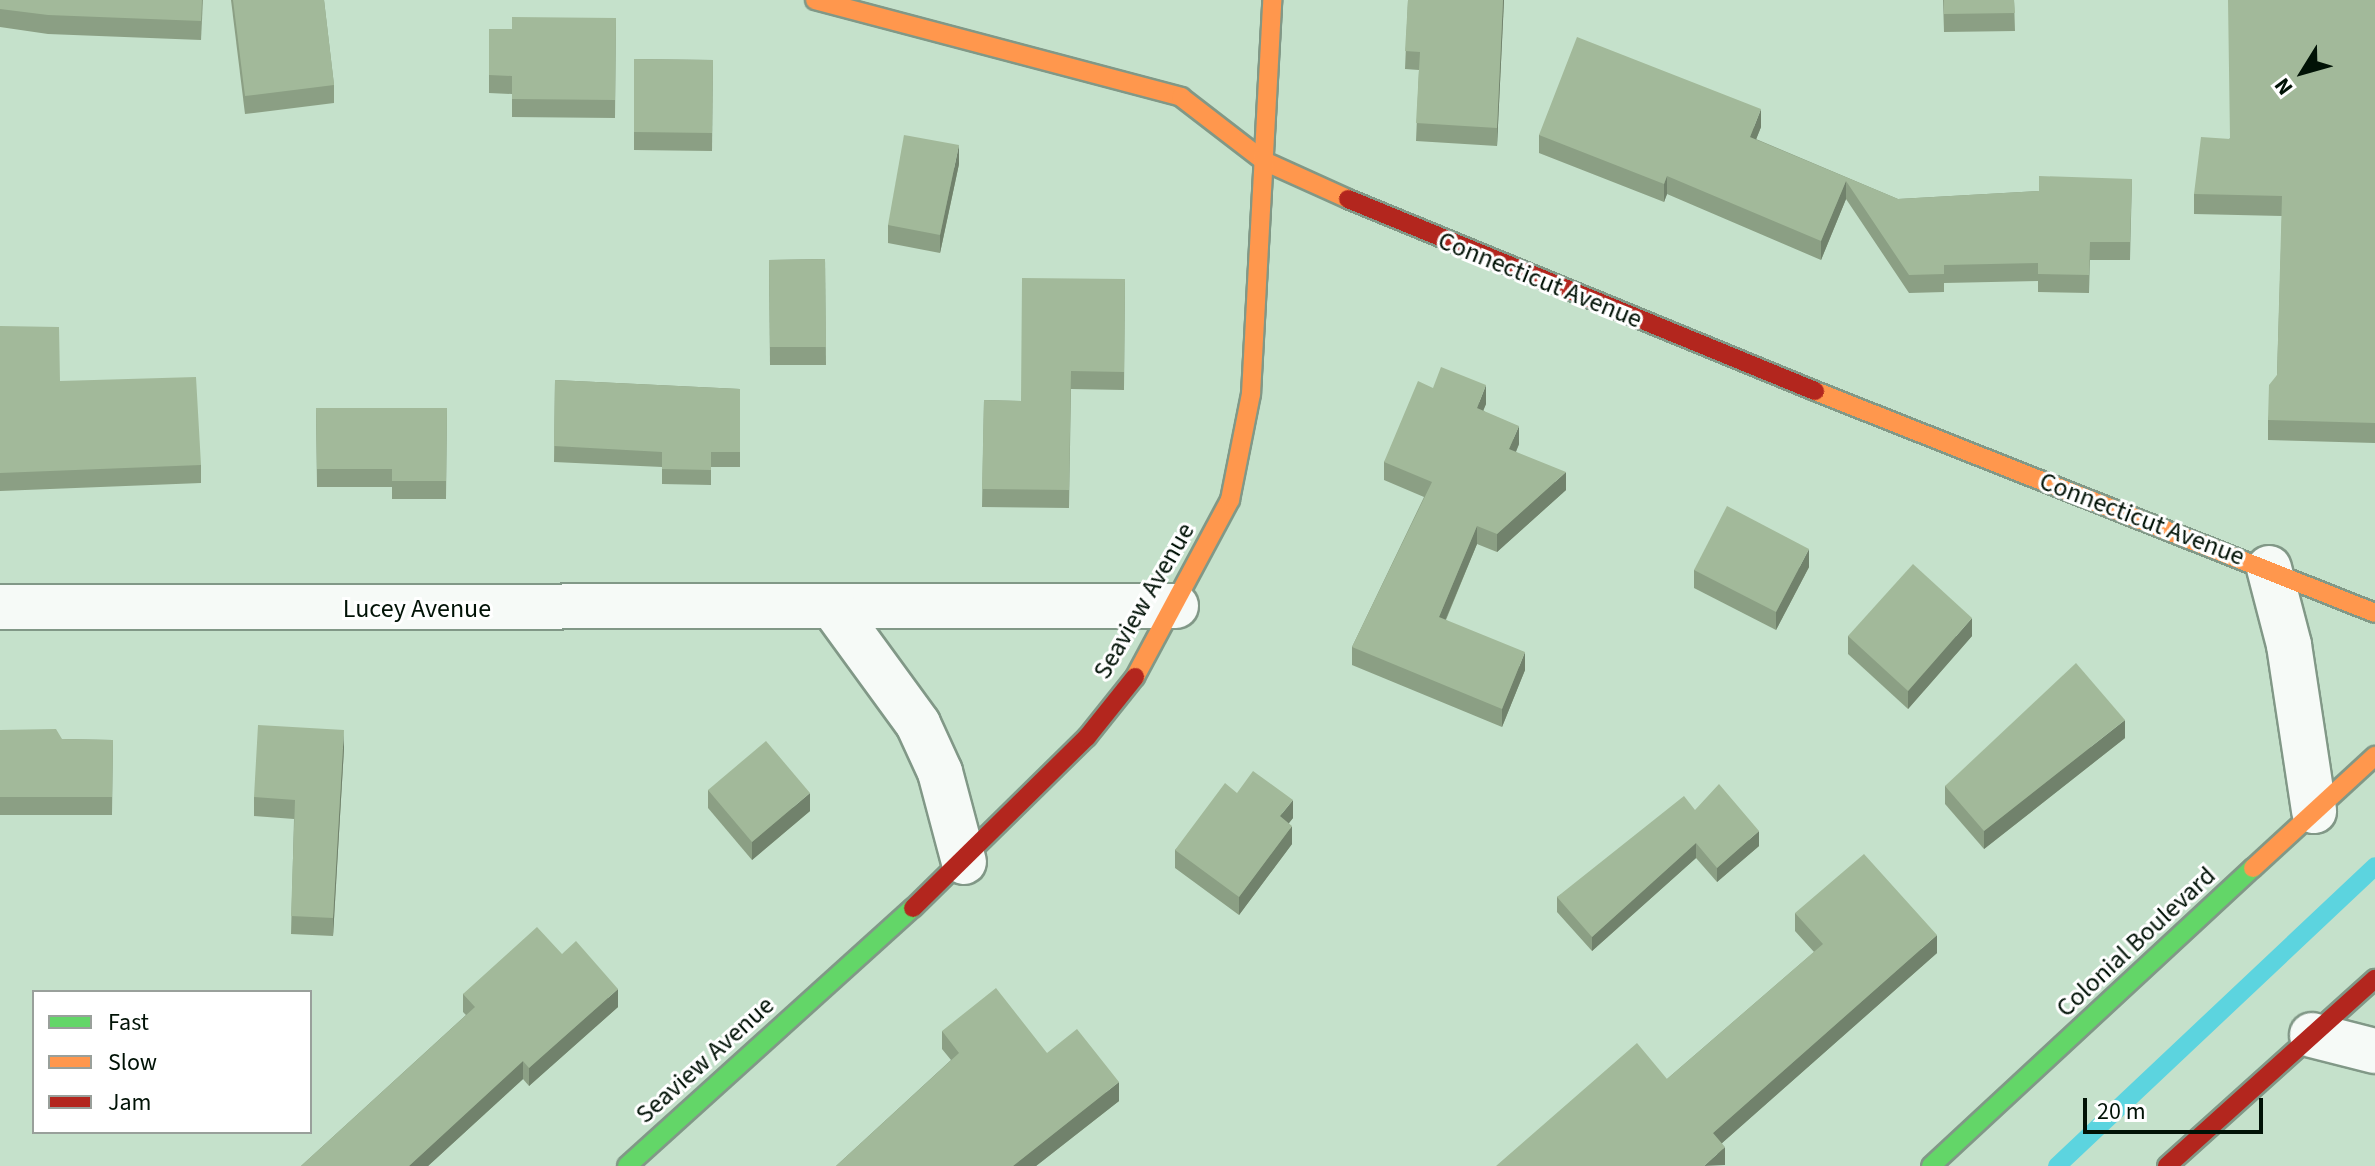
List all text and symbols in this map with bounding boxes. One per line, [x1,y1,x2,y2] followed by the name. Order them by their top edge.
[2263,32,2343,112] north arrow
[2267,71,2301,102] text: N
[1433,225,1647,335] street label: Connecticut Avenue
[2035,466,2249,572] street label: Connecticut Avenue
[1087,517,1201,685] street label: Seaview Avenue
[343,593,491,625] street label: Lucey Avenue
[2050,860,2222,1024] street label: Colonial Boulevard
[32,990,312,1134] legend
[629,990,781,1130] street label: Seaview Avenue
[108,1005,149,1040] text: Fast
[108,1045,157,1080] text: Slow
[2087,1082,2267,1132] scale bar
[108,1085,152,1120] text: Jam
[2097,1094,2146,1129] text: 20 m

